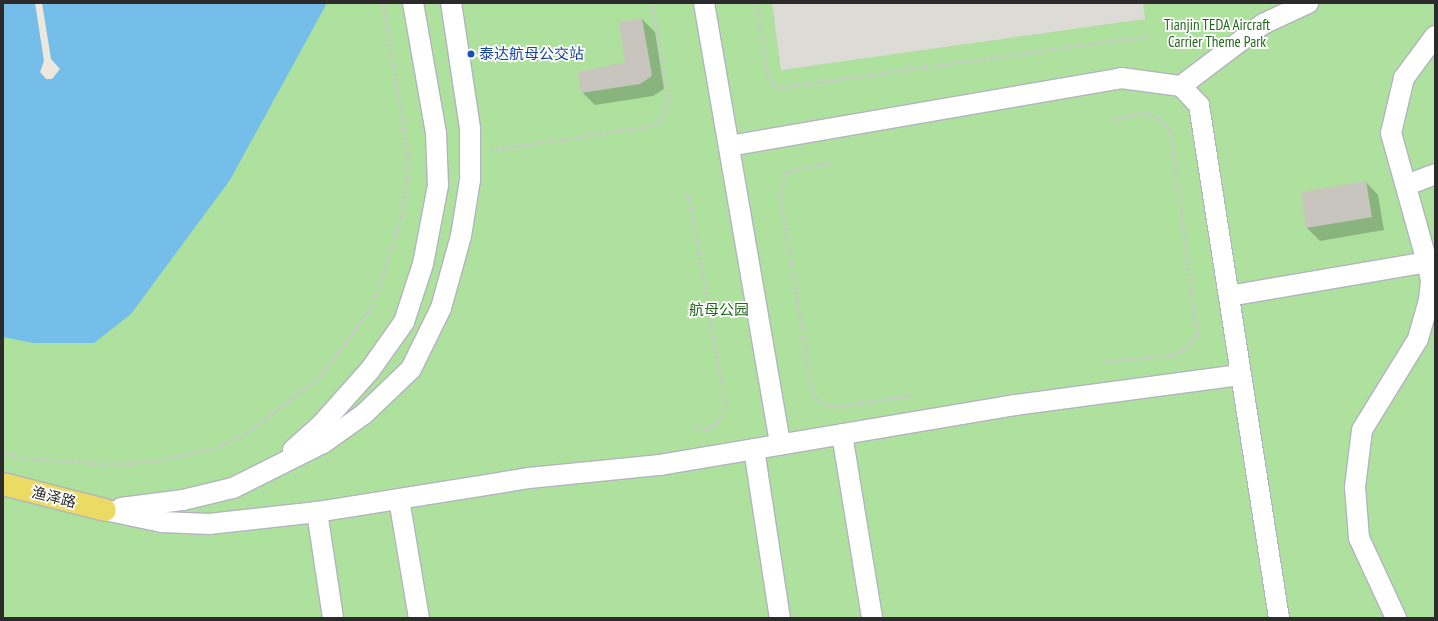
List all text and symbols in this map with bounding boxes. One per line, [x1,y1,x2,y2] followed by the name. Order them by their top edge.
[1163,15,1271,50] park label: Tianjin TEDA Aircraft Carrier Theme Park
[479,45,584,63] place label: 泰达航母公交站
[466,49,476,59] marker: 泰达航母公交站
[689,301,749,319] park label: 航母公园
[30,483,78,511] street label: 渔泽路

